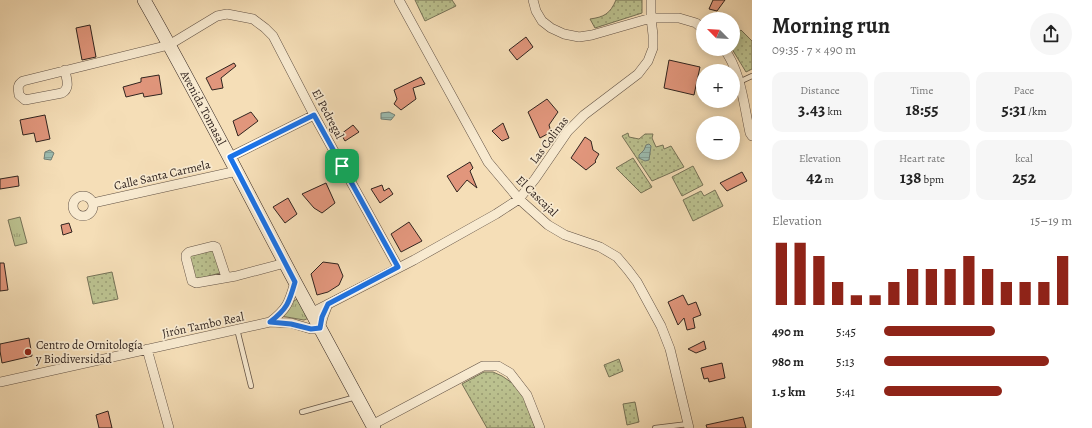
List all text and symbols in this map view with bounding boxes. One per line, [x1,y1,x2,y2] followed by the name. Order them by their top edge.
[772,11,890,41] text: Morning run
[696,12,740,56] north arrow
[696,12,740,160] map controls
[1030,13,1072,55] button: share
[772,41,856,58] text: 09:35 · 7 × 490 m
[696,64,740,108] button: +
[176,67,230,148] street label: Avenida Tomasal
[800,83,840,98] text: Distance
[911,83,933,98] text: Time
[1014,83,1034,98] text: Pace
[308,86,348,142] street label: El Pedregal
[798,98,825,121] text: 3.43
[906,98,938,121] text: 18:55
[1001,98,1026,121] text: 5:31
[825,104,842,119] text: km
[1026,104,1047,119] text: /km
[526,113,572,167] street label: Las Colinas
[696,116,740,160] button: −
[325,149,359,183] pin
[799,151,841,166] text: Elevation
[899,151,945,166] text: Heart rate
[1015,151,1033,166] text: kcal
[331,155,353,177] icon: arrive
[112,156,212,194] street label: Calle Santa Carmela
[806,166,822,189] text: 42
[900,166,921,189] text: 138
[1012,166,1036,189] text: 252
[513,172,561,220] street label: El Cascajal
[822,172,834,187] text: m
[921,172,944,187] text: bpm
[772,212,822,229] text: Elevation
[1030,212,1072,229] text: 15–19 m
[161,308,245,341] street label: Jirón Tambo Real
[772,323,804,340] text: 490 m
[836,323,856,340] text: 5:45
[35,337,143,367] place label: Centro de Ornitología y Biodiversidad
[23,347,33,357] marker: Centro de Ornitología y Biodiversidad
[772,353,804,370] text: 980 m
[836,353,855,370] text: 5:13
[772,383,806,400] text: 1.5 km
[836,383,855,400] text: 5:41

